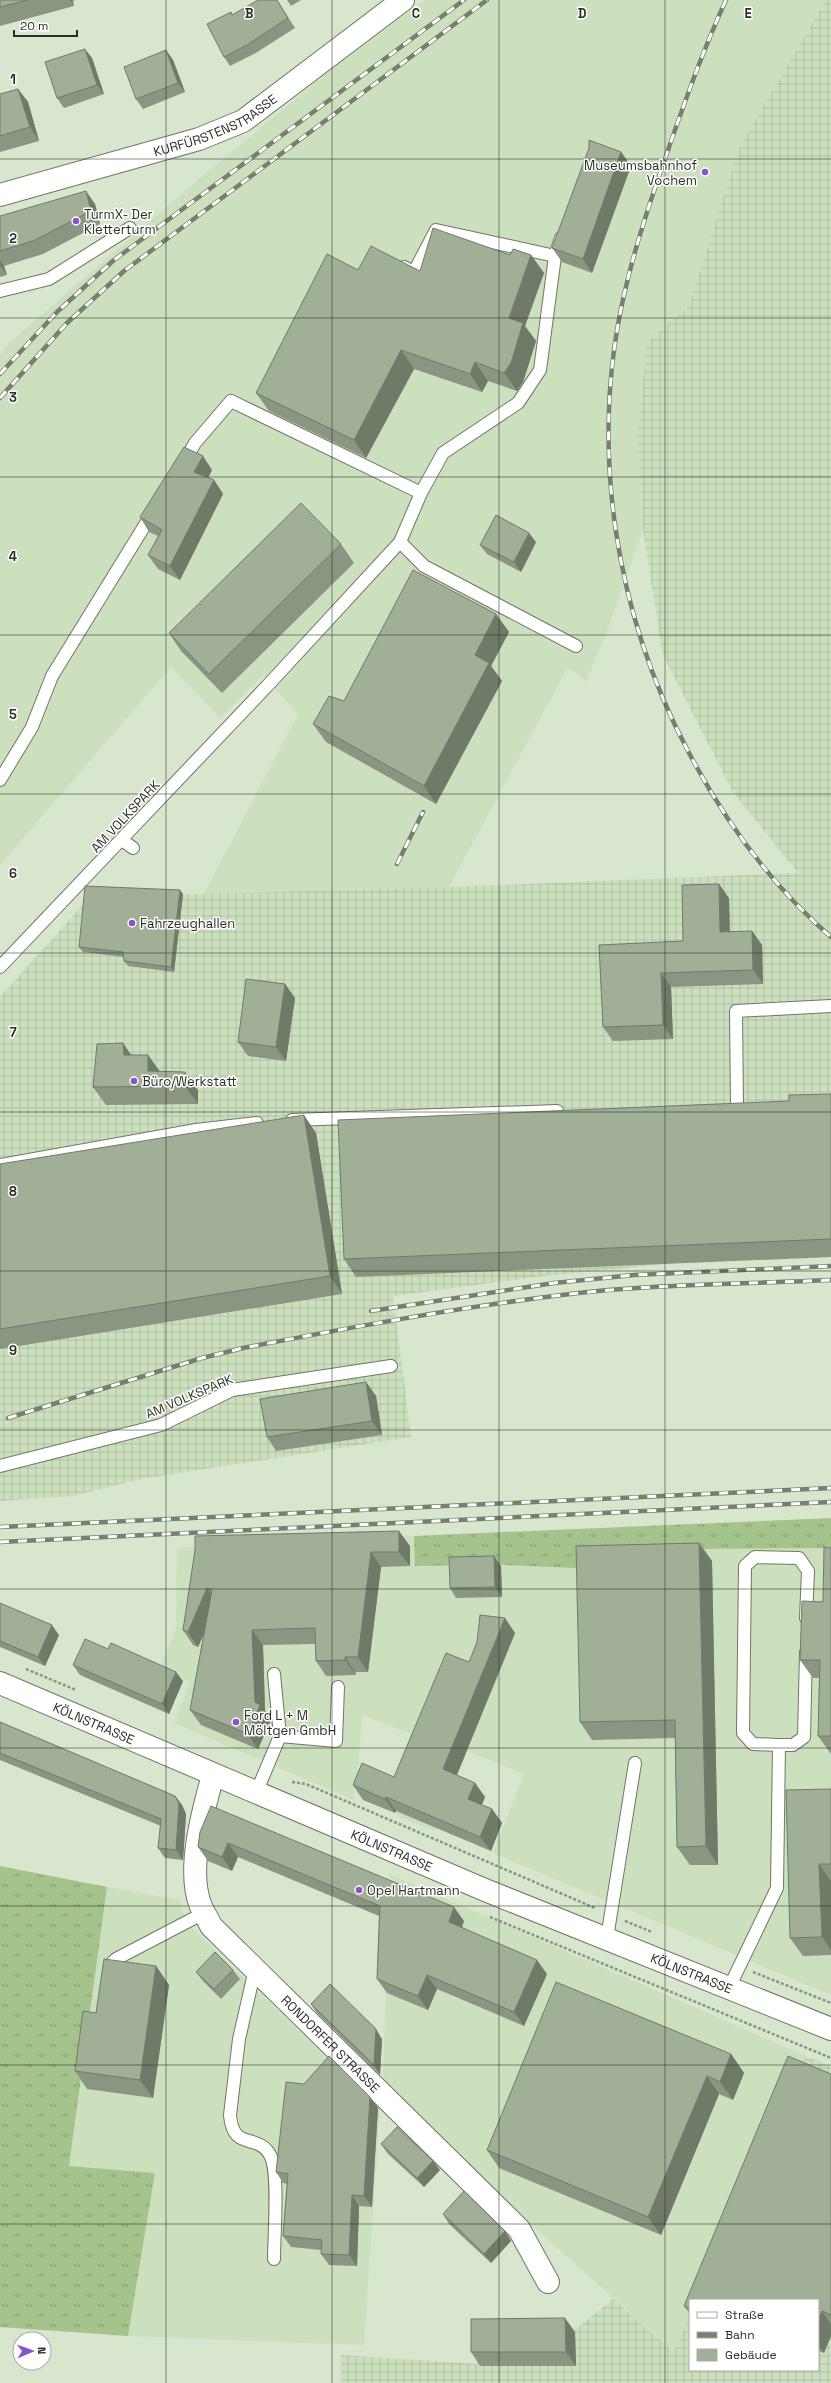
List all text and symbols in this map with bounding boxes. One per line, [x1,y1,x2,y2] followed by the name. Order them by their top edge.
[245,5,254,22] text: B
[412,5,420,22] text: C
[578,5,587,22] text: D
[744,5,752,22] text: E
[14,12,77,38] scale bar
[20,18,48,34] text: 20 m
[10,71,16,88] text: 1
[151,90,280,160] street label: KURFÜRSTENSTRASSE
[584,157,697,189] place label: Museumsbahnhof Vochem
[700,167,710,177] marker: Museumsbahnhof Vochem
[84,206,156,238] place label: TurmX- Der Kletterturm
[71,216,81,226] marker: TurmX- Der Kletterturm
[9,230,17,247] text: 2
[9,389,17,406] text: 3
[9,548,17,565] text: 4
[9,706,17,723] text: 5
[87,776,164,856] street label: AM VOLKSPARK
[9,865,17,882] text: 6
[140,915,235,932] place label: Fahrzeughallen
[127,918,137,928] marker: Fahrzeughallen
[9,1024,17,1041] text: 7
[142,1073,237,1090] place label: Büro/Werkstatt
[129,1076,139,1086] marker: Büro/Werkstatt
[9,1183,17,1200] text: 8
[9,1342,17,1359] text: 9
[143,1370,236,1423] street label: AM VOLKSPARK
[50,1699,137,1748] street label: KÖLNSTRASSE
[244,1707,336,1739] place label: Ford L + M Möltgen GmbH
[231,1717,241,1727] marker: Ford L + M Möltgen GmbH
[348,1826,435,1876] street label: KÖLNSTRASSE
[367,1882,460,1899] place label: Opel Hartmann
[354,1885,364,1895] marker: Opel Hartmann
[648,1949,735,1998] street label: KÖLNSTRASSE
[277,1992,383,2096] street label: RONDORFER STRASSE
[689,2299,819,2371] legend
[725,2307,764,2323] text: Straße
[725,2327,755,2343] text: Bahn
[12,2331,52,2371] north arrow
[35,2347,49,2355] text: N
[725,2347,777,2363] text: Gebäude

